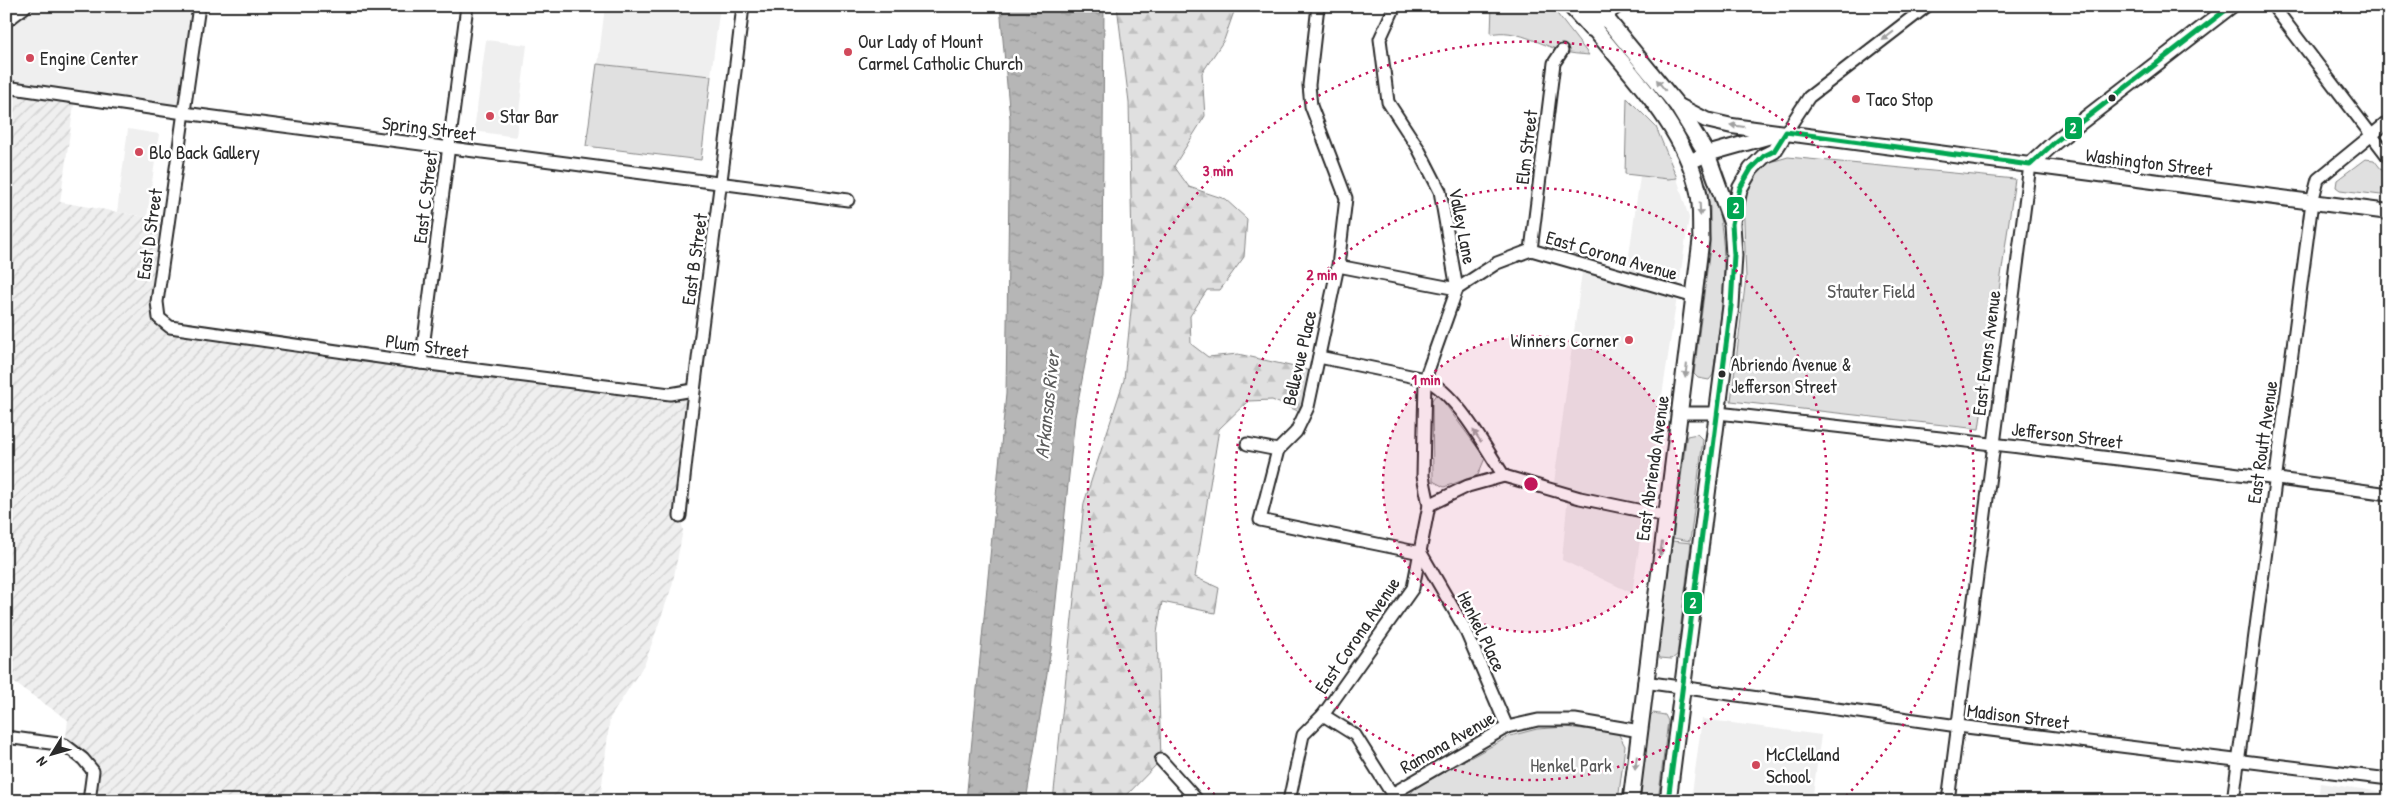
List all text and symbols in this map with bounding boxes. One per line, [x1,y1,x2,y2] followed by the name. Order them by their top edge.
[858,28,1023,76] place label: Our Lady of Mount Carmel Catholic Church
[1881,31,1895,41] one-way arrow
[40,45,139,71] place label: Engine Center
[842,46,854,58] marker: Our Lady of Mount Carmel Catholic Church
[24,52,36,64] marker: Engine Center
[1655,78,1666,91] one-way arrow
[1866,86,1933,112] place label: Taco Stop
[1850,93,1862,105] marker: Taco Stop
[2107,93,2117,103] unlabelled marker
[500,103,559,129] place label: Star Bar
[1509,108,1544,186] street label: Elm Street
[381,109,478,147] street label: Spring Street
[484,110,496,122] marker: Star Bar
[2064,116,2083,140] line badge: 2
[2070,118,2077,137] text: 2
[1729,122,1745,130] one-way arrow
[149,139,260,165] place label: Blo Back Gallery
[2084,141,2214,183] street label: Washington Street
[133,146,145,158] marker: Blo Back Gallery
[406,149,444,245] street label: East C Street
[1203,160,1233,181] text: 3 min
[130,186,168,281] street label: East D Street
[1443,186,1483,267] street label: Valley Lane
[1726,196,1745,220] line badge: 2
[1733,198,1740,217] text: 2
[1696,202,1704,218] one-way arrow
[675,211,713,307] street label: East B Street
[1543,224,1681,286] street label: East Corona Avenue
[1307,264,1338,285] text: 2 min
[1827,278,1915,304] park label: Stauter Field
[1965,288,2007,417] street label: East Evans Avenue
[1275,308,1323,408] street label: Bellevue Place
[384,327,471,365] street label: Plum Street
[1510,327,1620,353] place label: Winners Corner
[1623,334,1635,346] marker: Winners Corner
[1027,348,1066,460] water label: Arkansas River
[1731,352,1851,399] place label: Abriendo Avenue & Jefferson Street
[1682,363,1690,379] one-way arrow
[1411,369,1441,390] text: 1 min
[1717,369,1727,379] marker: Abriendo Avenue & Jefferson Street
[2241,379,2284,505] street label: East Routt Avenue
[1629,393,1675,542] street label: East Abriendo Avenue
[2010,415,2124,455] street label: Jefferson Street
[1472,429,1482,442] one-way arrow
[1522,475,1540,493] centre of rings
[1657,542,1665,558] one-way arrow
[1308,571,1406,699] street label: East Corona Avenue
[1451,586,1513,676] street label: Henkel Place
[1683,591,1703,615] line badge: 2
[1690,593,1697,612] text: 2
[1966,697,2071,735] street label: Madison Street
[1395,704,1499,780] street label: Ramona Avenue
[28,730,78,780] north arrow
[1766,741,1840,789] place label: McClelland School
[1530,752,1612,778] park label: Henkel Park
[31,753,51,771] text: N
[1631,755,1639,771] one-way arrow
[1750,759,1762,771] marker: McClelland School

